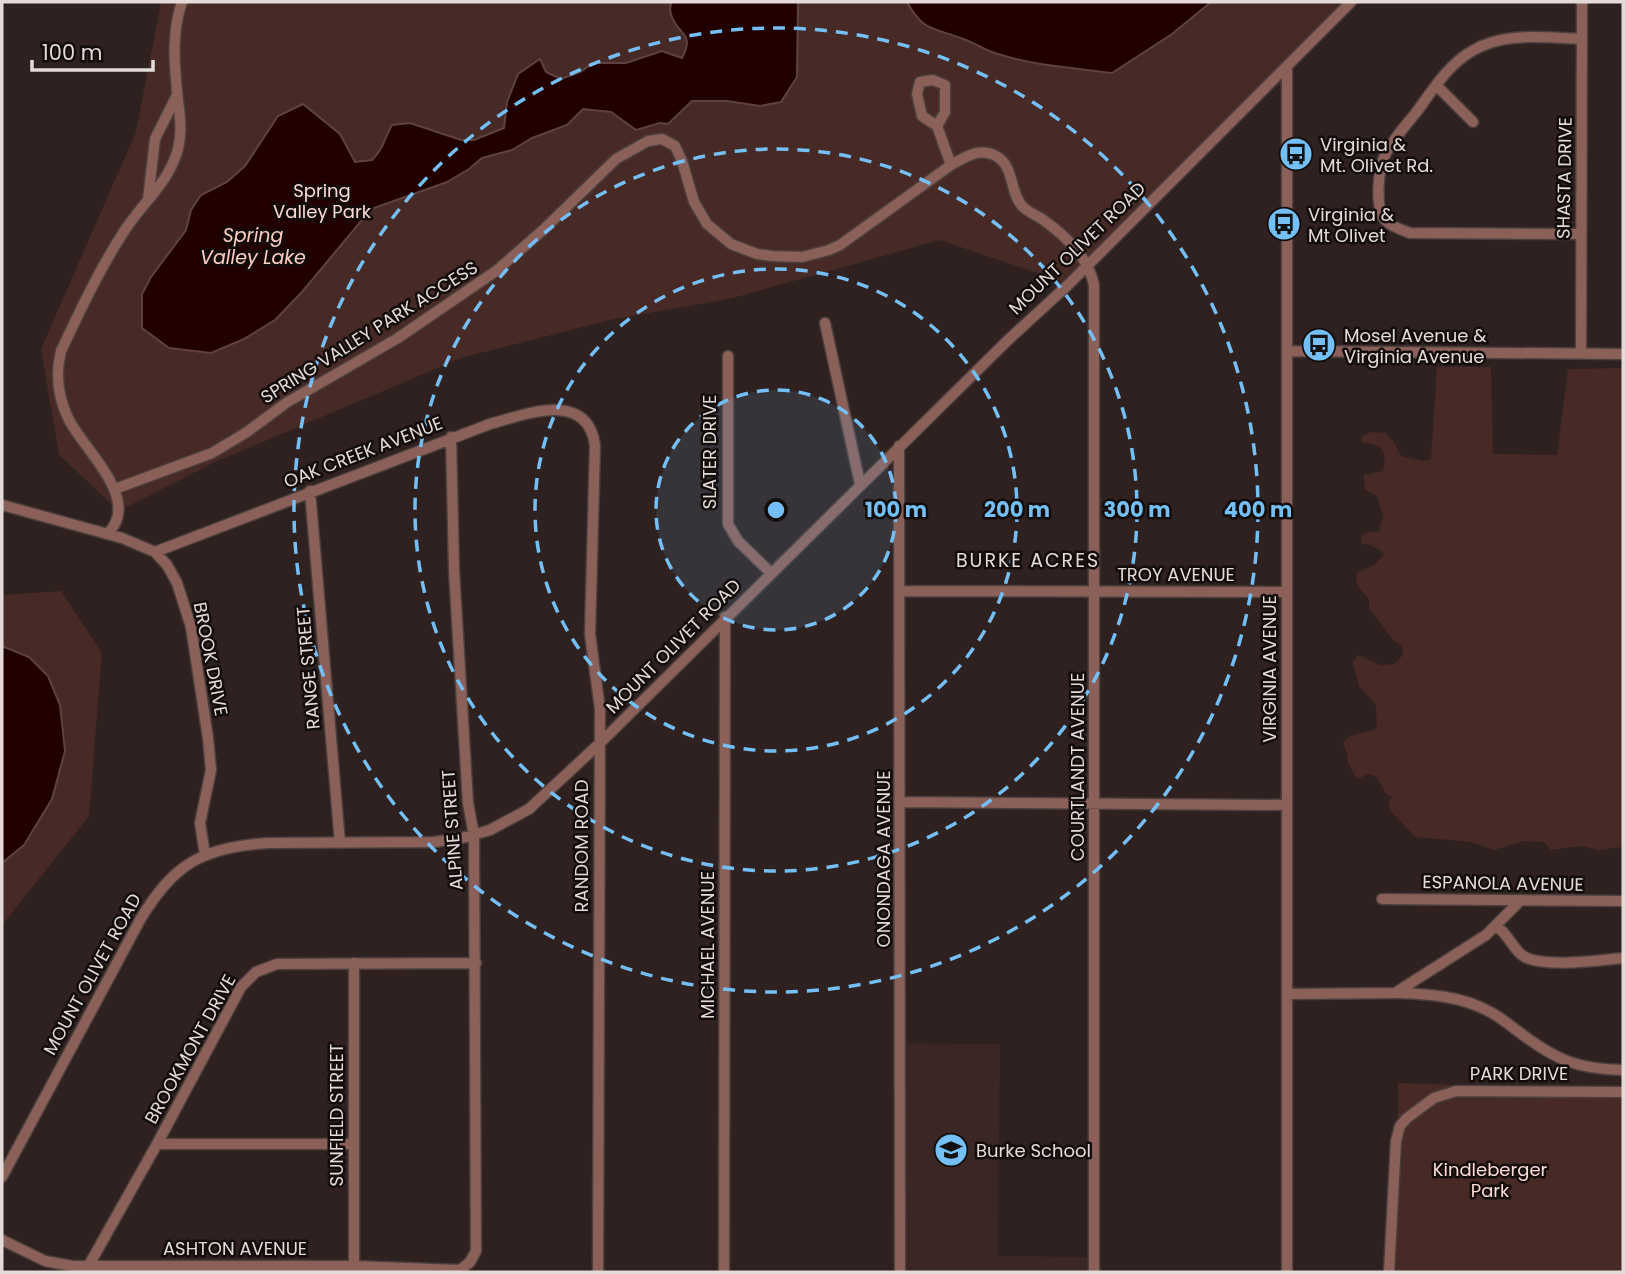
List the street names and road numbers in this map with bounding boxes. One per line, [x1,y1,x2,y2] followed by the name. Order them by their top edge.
[1550,117,1578,239] street label: SHASTA DRIVE
[1003,176,1151,320] street label: MOUNT OLIVET ROAD
[256,255,482,409] street label: SPRING VALLEY PARK ACCESS
[697,395,722,509] street label: SLATER DRIVE
[280,410,446,494] street label: OAK CREEK AVENUE
[1117,562,1235,587] street label: TROY AVENUE
[600,573,746,719] street label: MOUNT OLIVET ROAD
[1257,595,1282,743] street label: VIRGINIA AVENUE
[188,600,234,718] street label: BROOK DRIVE
[290,605,326,730] street label: RANGE STREET
[1065,673,1090,861] street label: COURTLANDT AVENUE
[435,769,469,891] street label: ALPINE STREET
[871,771,896,947] street label: ONONDAGA AVENUE
[569,780,594,912] street label: RANDOM ROAD
[1422,869,1584,897] street label: ESPANOLA AVENUE
[695,871,720,1019] street label: MICHAEL AVENUE
[37,889,147,1059] street label: MOUNT OLIVET ROAD
[138,970,242,1128] street label: BROOKMONT DRIVE
[324,1043,349,1186] street label: SUNFIELD STREET
[1470,1061,1568,1086] street label: PARK DRIVE
[163,1236,307,1261] street label: ASHTON AVENUE

